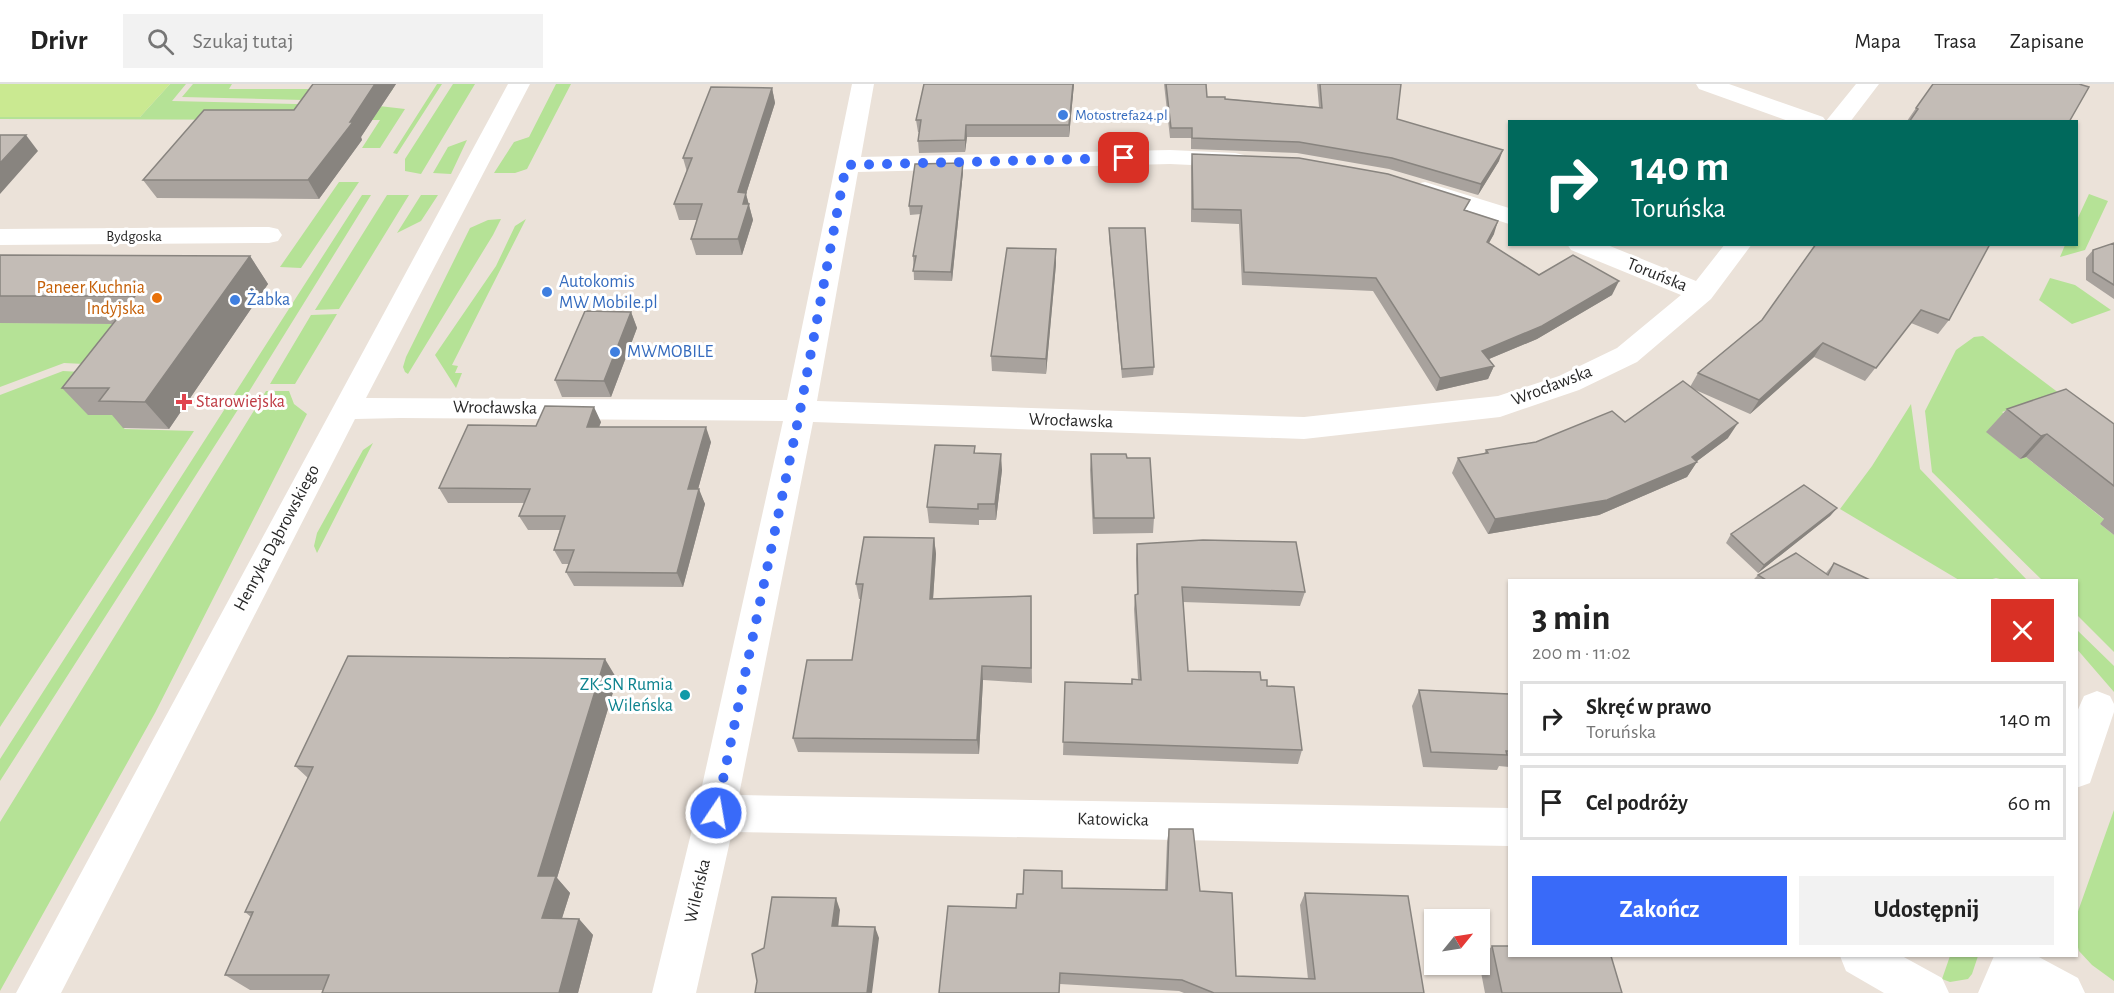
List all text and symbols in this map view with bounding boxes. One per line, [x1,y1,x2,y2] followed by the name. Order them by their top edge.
[123,14,543,68] search box
[144,25,177,58] icon: search
[30,27,87,55] text: Drivr
[192,30,294,52] text: Szukaj tutaj
[1855,31,1901,52] text: Mapa
[1934,31,1977,52] text: Trasa
[2010,31,2084,52] text: Zapisane
[1056,108,1070,122] marker: Motostrefa24.pl
[1075,108,1168,123] place label: Motostrefa24.pl
[1098,132,1149,183] pin
[1107,141,1140,174] icon: arrive
[1532,144,1610,222] icon: right
[1631,146,1729,188] text: 140 m
[1631,195,1726,222] text: Toruńska
[106,229,162,244] street label: Bydgoska
[1624,255,1690,295] street label: Toruńska
[559,273,658,312] place label: Autokomis MW Mobile.pl
[37,279,145,318] place label: Paneer Kuchnia Indyjska
[540,285,554,299] marker: Autokomis MW Mobile.pl
[247,289,290,309] place label: Żabka
[150,291,164,305] marker: Paneer Kuchnia Indyjska
[228,293,242,307] marker: Żabka
[627,343,714,361] place label: MWMOBILE
[608,345,622,359] marker: MWMOBILE
[1509,362,1595,410] street label: Wrocławska
[196,393,285,411] place label: Starowiejska
[177,395,191,409] marker: Starowiejska
[453,398,537,418] street label: Wrocławska
[1028,411,1114,431] street label: Wrocławska
[231,462,323,614] street label: Henryka Dąbrowskiego
[1991,599,2054,662] button: close
[1532,600,1610,636] text: 3 min
[1532,643,1631,663] text: 200 m · 11:02
[580,676,673,715] place label: ZK-SN Rumia Wileńska
[678,688,692,702] marker: ZK-SN Rumia Wileńska
[1586,696,1711,718] text: Skręć w prawo
[1535,702,1568,735] icon: right
[2000,708,2051,730] text: 140 m
[1586,722,1656,742] text: Toruńska
[684,781,748,845] position arrow
[1535,786,1568,819] icon: arrive
[1586,792,1688,814] text: Cel podróży
[2008,792,2051,814] text: 60 m
[1077,810,1149,830] street label: Katowicka
[682,857,714,925] street label: Wileńska
[1532,876,1787,945] button: Zakończ
[1799,876,2054,945] button: Udostępnij
[1424,909,1490,975] north arrow
[1424,909,1490,975] map controls

